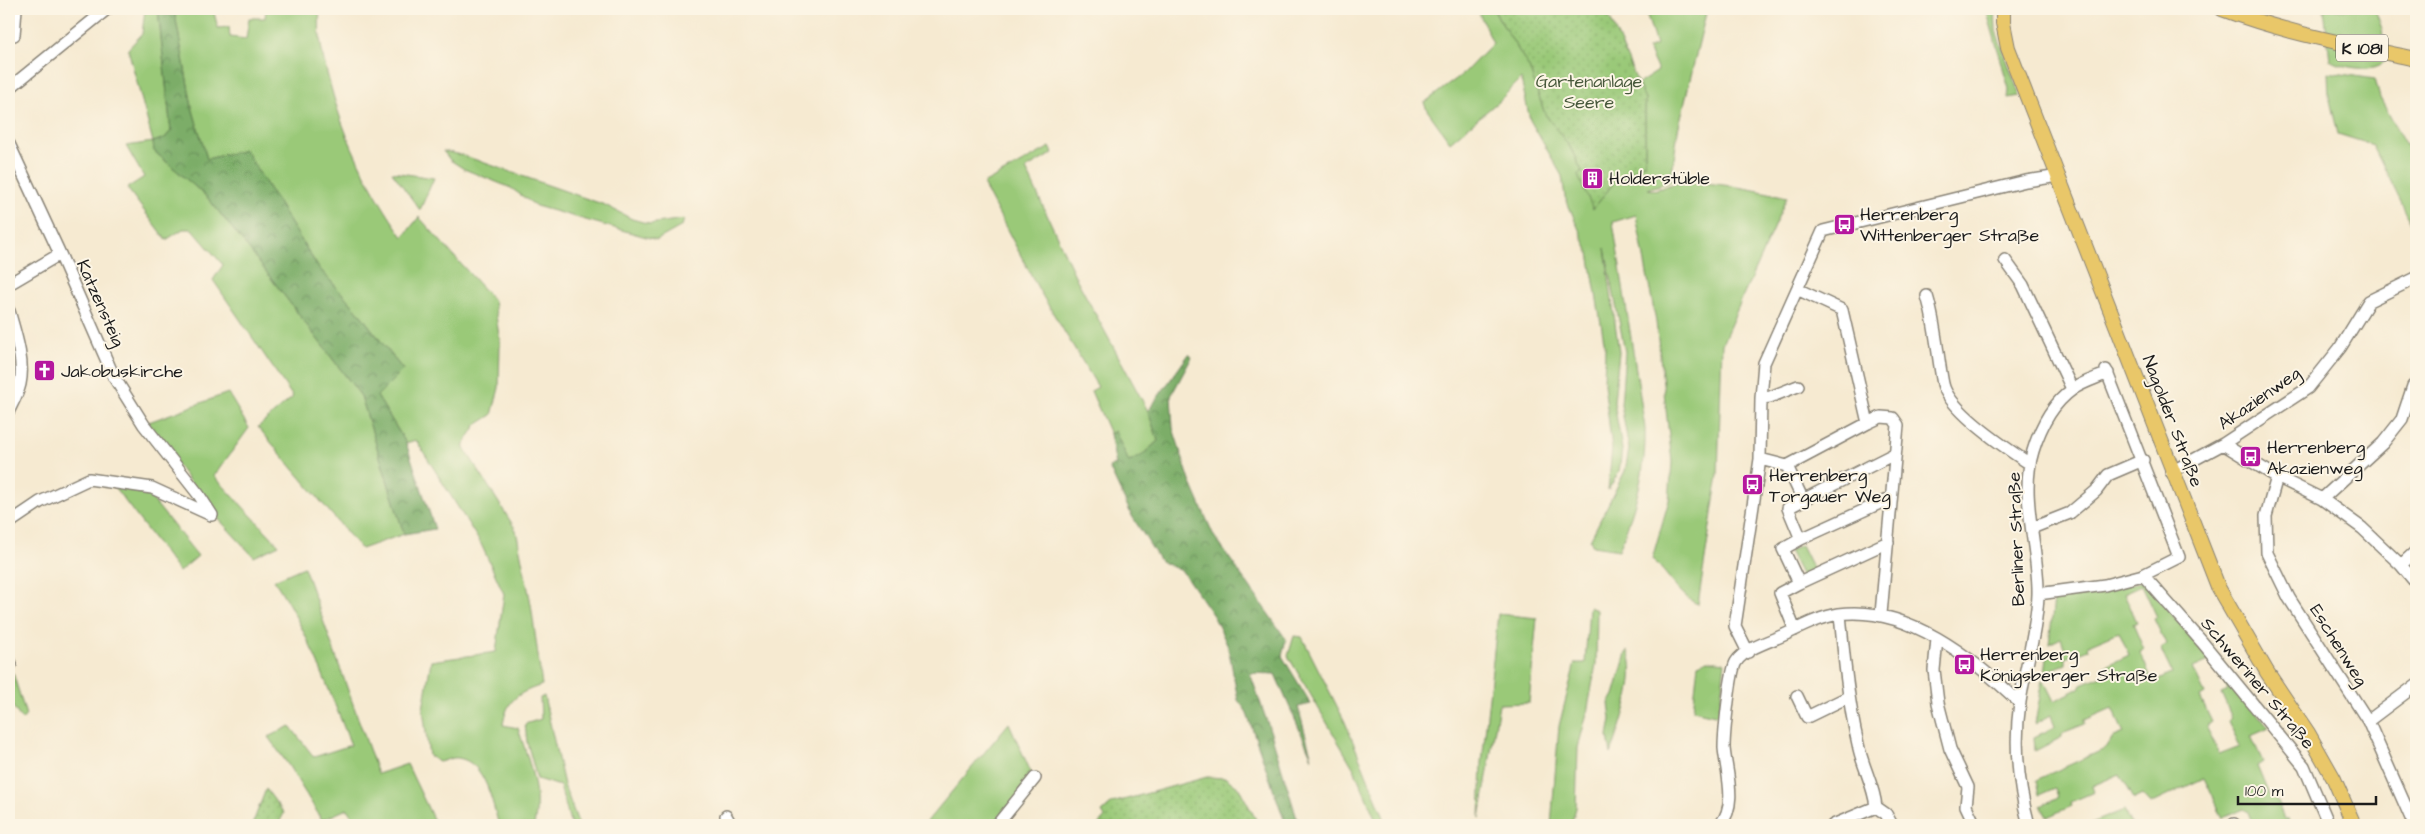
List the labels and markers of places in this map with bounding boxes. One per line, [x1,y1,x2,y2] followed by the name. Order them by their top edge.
[1581,166,1605,190] building icon: Holderstüble
[1609,166,1710,191] place label: Holderstüble
[1860,202,2040,249] place label: Herrenberg Wittenberger Straße
[1832,212,1856,236] bus stop icon: Herrenberg Wittenberger Straße
[33,359,57,383] church icon: Jakobuskirche
[61,359,183,384] place label: Jakobuskirche
[2267,435,2365,482] place label: Herrenberg Akazienweg
[2239,445,2263,469] bus stop icon: Herrenberg Akazienweg
[1769,463,1891,510] place label: Herrenberg Torgauer Weg
[1741,473,1765,497] bus stop icon: Herrenberg Torgauer Weg
[1980,642,2158,689] place label: Herrenberg Königsberger Straße
[1952,652,1976,676] bus stop icon: Herrenberg Königsberger Straße

